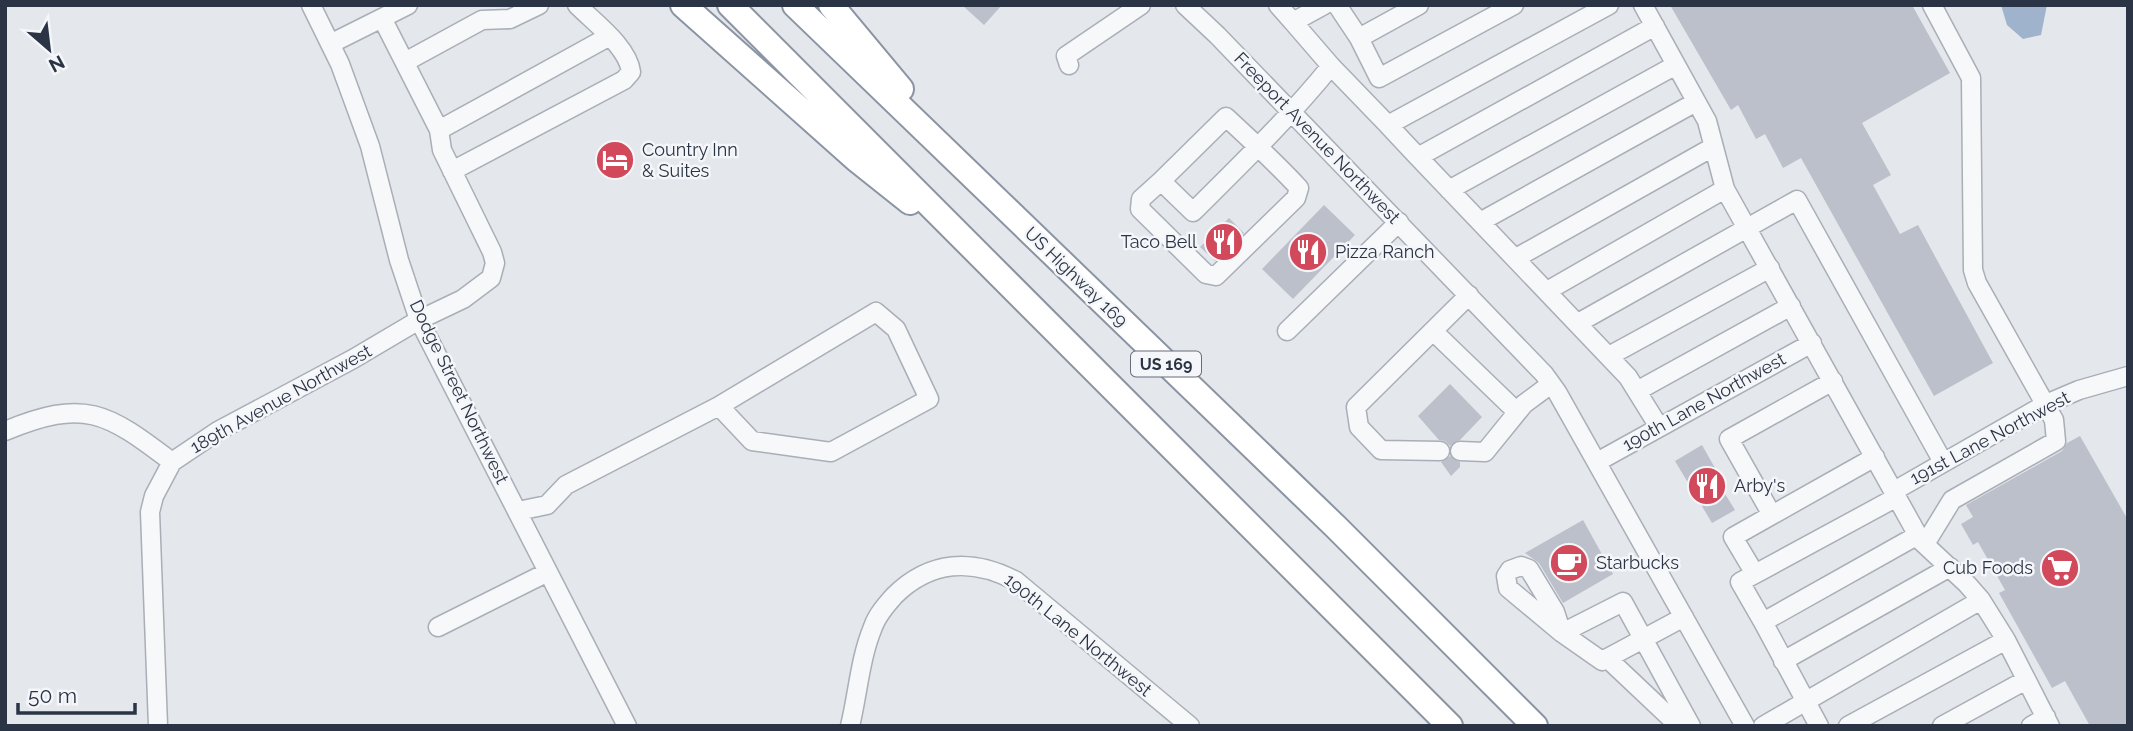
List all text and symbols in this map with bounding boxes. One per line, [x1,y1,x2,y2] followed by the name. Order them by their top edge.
[14,14,84,84] north arrow
[1230,48,1405,228] street label: Freeport Avenue Northwest
[45,51,69,77] text: N
[594,139,636,181] hotel icon: Country Inn & Suites
[642,139,738,181] place label: Country Inn & Suites
[1203,221,1245,263] restaurant icon: Taco Bell
[1021,222,1132,331] street label: US Highway 169
[1121,231,1197,252] place label: Taco Bell
[1287,231,1329,273] restaurant icon: Pizza Ranch
[1335,241,1435,262] place label: Pizza Ranch
[406,296,513,487] street label: Dodge Street Northwest
[186,340,375,457] street label: 189th Avenue Northwest
[1619,348,1789,455] street label: 190th Lane Northwest
[1131,352,1201,376] road number: US 169
[1906,387,2073,489] street label: 191st Lane Northwest
[1686,465,1728,507] restaurant icon: Arby's
[1734,475,1785,496] place label: Arby's
[1548,542,1590,584] cafe icon: Starbucks
[2039,547,2081,589] supermarket icon: Cub Foods
[1596,552,1679,573] place label: Starbucks
[1943,557,2033,578] place label: Cub Foods
[1001,569,1156,700] street label: 190th Lane Northwest
[18,672,135,716] scale bar
[28,683,77,708] text: 50 m

